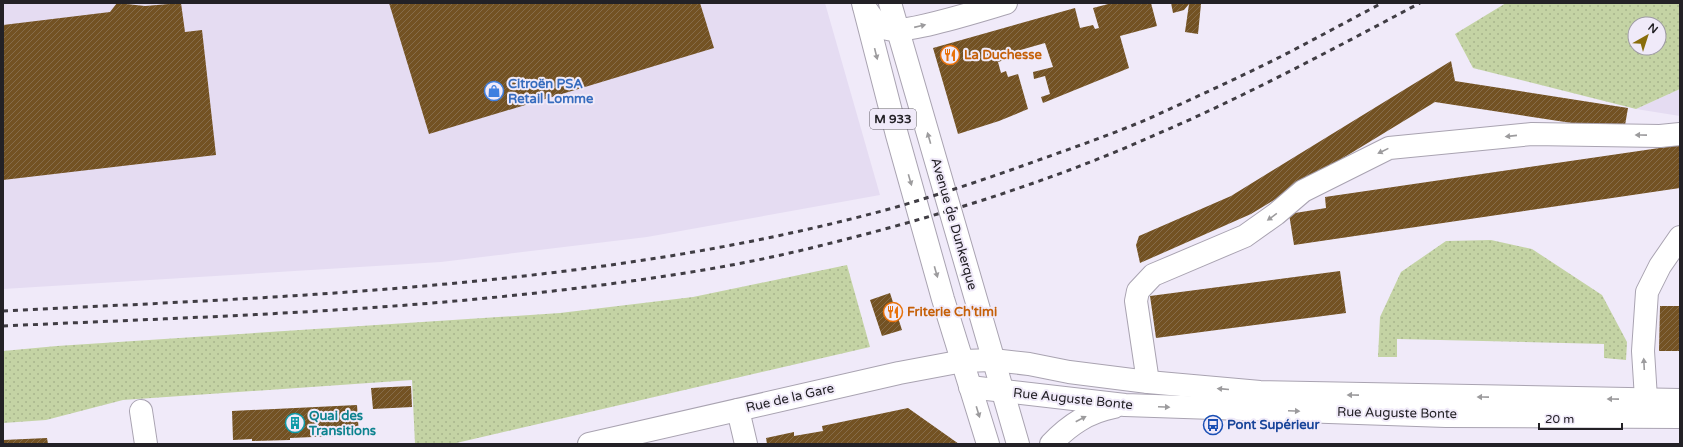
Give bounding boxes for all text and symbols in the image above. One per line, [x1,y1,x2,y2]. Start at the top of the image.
north arrow [1627,16,1667,56]
text: N [1645,21,1661,36]
one-way arrow [914,23,926,29]
restaurant icon: La Duchesse [939,44,961,66]
place label: La Duchesse [964,47,1042,63]
one-way arrow [874,48,880,60]
place label: Citroën PSA Retail Lomme [508,76,594,107]
shop icon: Citroën PSA Retail Lomme [483,80,505,102]
road number: M 933 [870,109,916,129]
one-way arrow [926,132,932,144]
one-way arrow [1634,132,1647,138]
one-way arrow [1505,133,1517,139]
one-way arrow [1377,148,1388,154]
street label: Avenue de Dunkerque [927,156,981,292]
one-way arrow [907,174,913,186]
one-way arrow [1266,213,1277,222]
one-way arrow [933,266,939,278]
restaurant icon: Friterie Ch'timi [882,301,904,323]
place label: Friterie Ch'timi [907,304,997,320]
one-way arrow [1641,357,1647,370]
street label: Rue de la Gare [744,380,836,416]
street label: Rue Auguste Bonte [1012,385,1134,413]
one-way arrow [1217,385,1229,392]
one-way arrow [1347,391,1359,398]
one-way arrow [1476,394,1489,400]
one-way arrow [1606,396,1619,402]
one-way arrow [1158,403,1170,410]
street label: Rue Auguste Bonte [1337,404,1457,422]
scale bar [1539,405,1622,431]
one-way arrow [975,406,981,418]
place label: Quai des Transitions [308,408,376,439]
one-way arrow [1288,408,1301,414]
building icon: Quai des Transitions [284,412,306,434]
text: 20 m [1545,412,1574,426]
bus stop icon: Pont Supérieur [1202,414,1224,436]
one-way arrow [1075,416,1086,422]
place label: Pont Supérieur [1227,417,1320,433]

